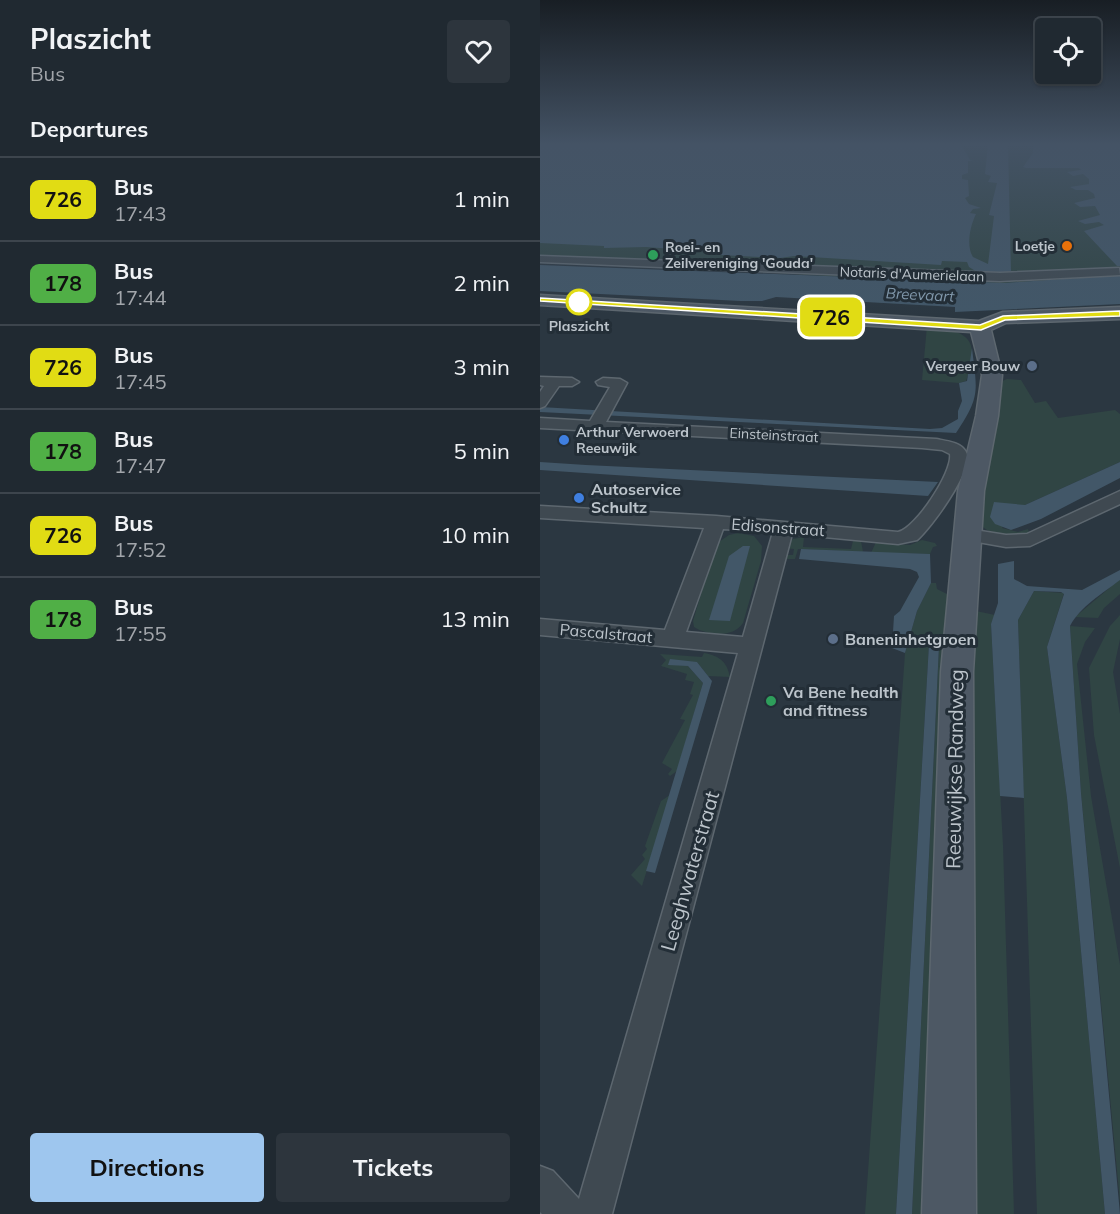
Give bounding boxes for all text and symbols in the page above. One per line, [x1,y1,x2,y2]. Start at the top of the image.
map controls [1035,18,1101,84]
button: locate [1035,18,1101,84]
button: heart [447,20,510,83]
text: Plaszicht [30,21,151,56]
text: Bus [30,61,65,86]
text: Departures [30,115,148,143]
text: Bus [114,173,153,201]
text: 1 min [454,185,510,213]
text: 726 [44,186,82,212]
text: 17:43 [114,201,167,226]
place label: Loetje [1015,237,1055,255]
place label: Roei- en Zeilvereniging 'Gouda' [665,238,813,272]
marker: Loetje [1060,239,1074,253]
marker: Roei- en Zeilvereniging 'Gouda' [646,248,660,262]
text: Bus [114,257,153,285]
street label: Notaris d'Aumerielaan [839,262,985,286]
text: 2 min [454,269,510,297]
text: 178 [44,270,82,296]
water label: Breevaart [885,283,956,306]
text: 17:44 [114,285,167,310]
marker: Plaszicht [566,289,592,315]
line badge: 726 [796,298,866,336]
text: 726 [812,304,850,330]
place label: Plaszicht [549,317,610,335]
text: Bus [114,341,153,369]
text: 3 min [454,353,510,381]
text: 726 [44,354,82,380]
place label: Vergeer Bouw [925,357,1021,375]
marker: Vergeer Bouw [1025,359,1039,373]
text: 17:45 [114,369,167,394]
place label: Arthur Verwoerd Reeuwijk [576,423,689,457]
street label: Einsteinstraat [729,424,819,446]
text: Bus [114,425,153,453]
marker: Arthur Verwoerd Reeuwijk [557,433,571,447]
text: 5 min [454,437,510,465]
text: 178 [44,438,82,464]
text: 17:47 [114,453,167,478]
place label: Autoservice Schultz [591,479,681,517]
marker: Autoservice Schultz [572,491,586,505]
text: Bus [114,509,153,537]
street label: Edisonstraat [731,514,826,540]
text: 10 min [440,521,510,549]
text: 726 [44,522,82,548]
text: 17:52 [114,537,167,562]
text: Bus [114,593,153,621]
text: 13 min [440,605,510,633]
text: 178 [44,606,82,632]
street label: Pascalstraat [559,619,653,647]
text: 17:55 [114,621,167,646]
place label: Baneninhetgroen [845,629,976,649]
marker: Baneninhetgroen [826,632,840,646]
street label: Reeuwijkse Randweg [940,669,969,869]
place label: Va Bene health and fitness [782,682,899,720]
marker: Va Bene health and fitness [764,694,778,708]
street label: Leeghwaterstraat [655,788,724,954]
button: Directions [30,1133,264,1202]
button: Tickets [276,1133,510,1202]

